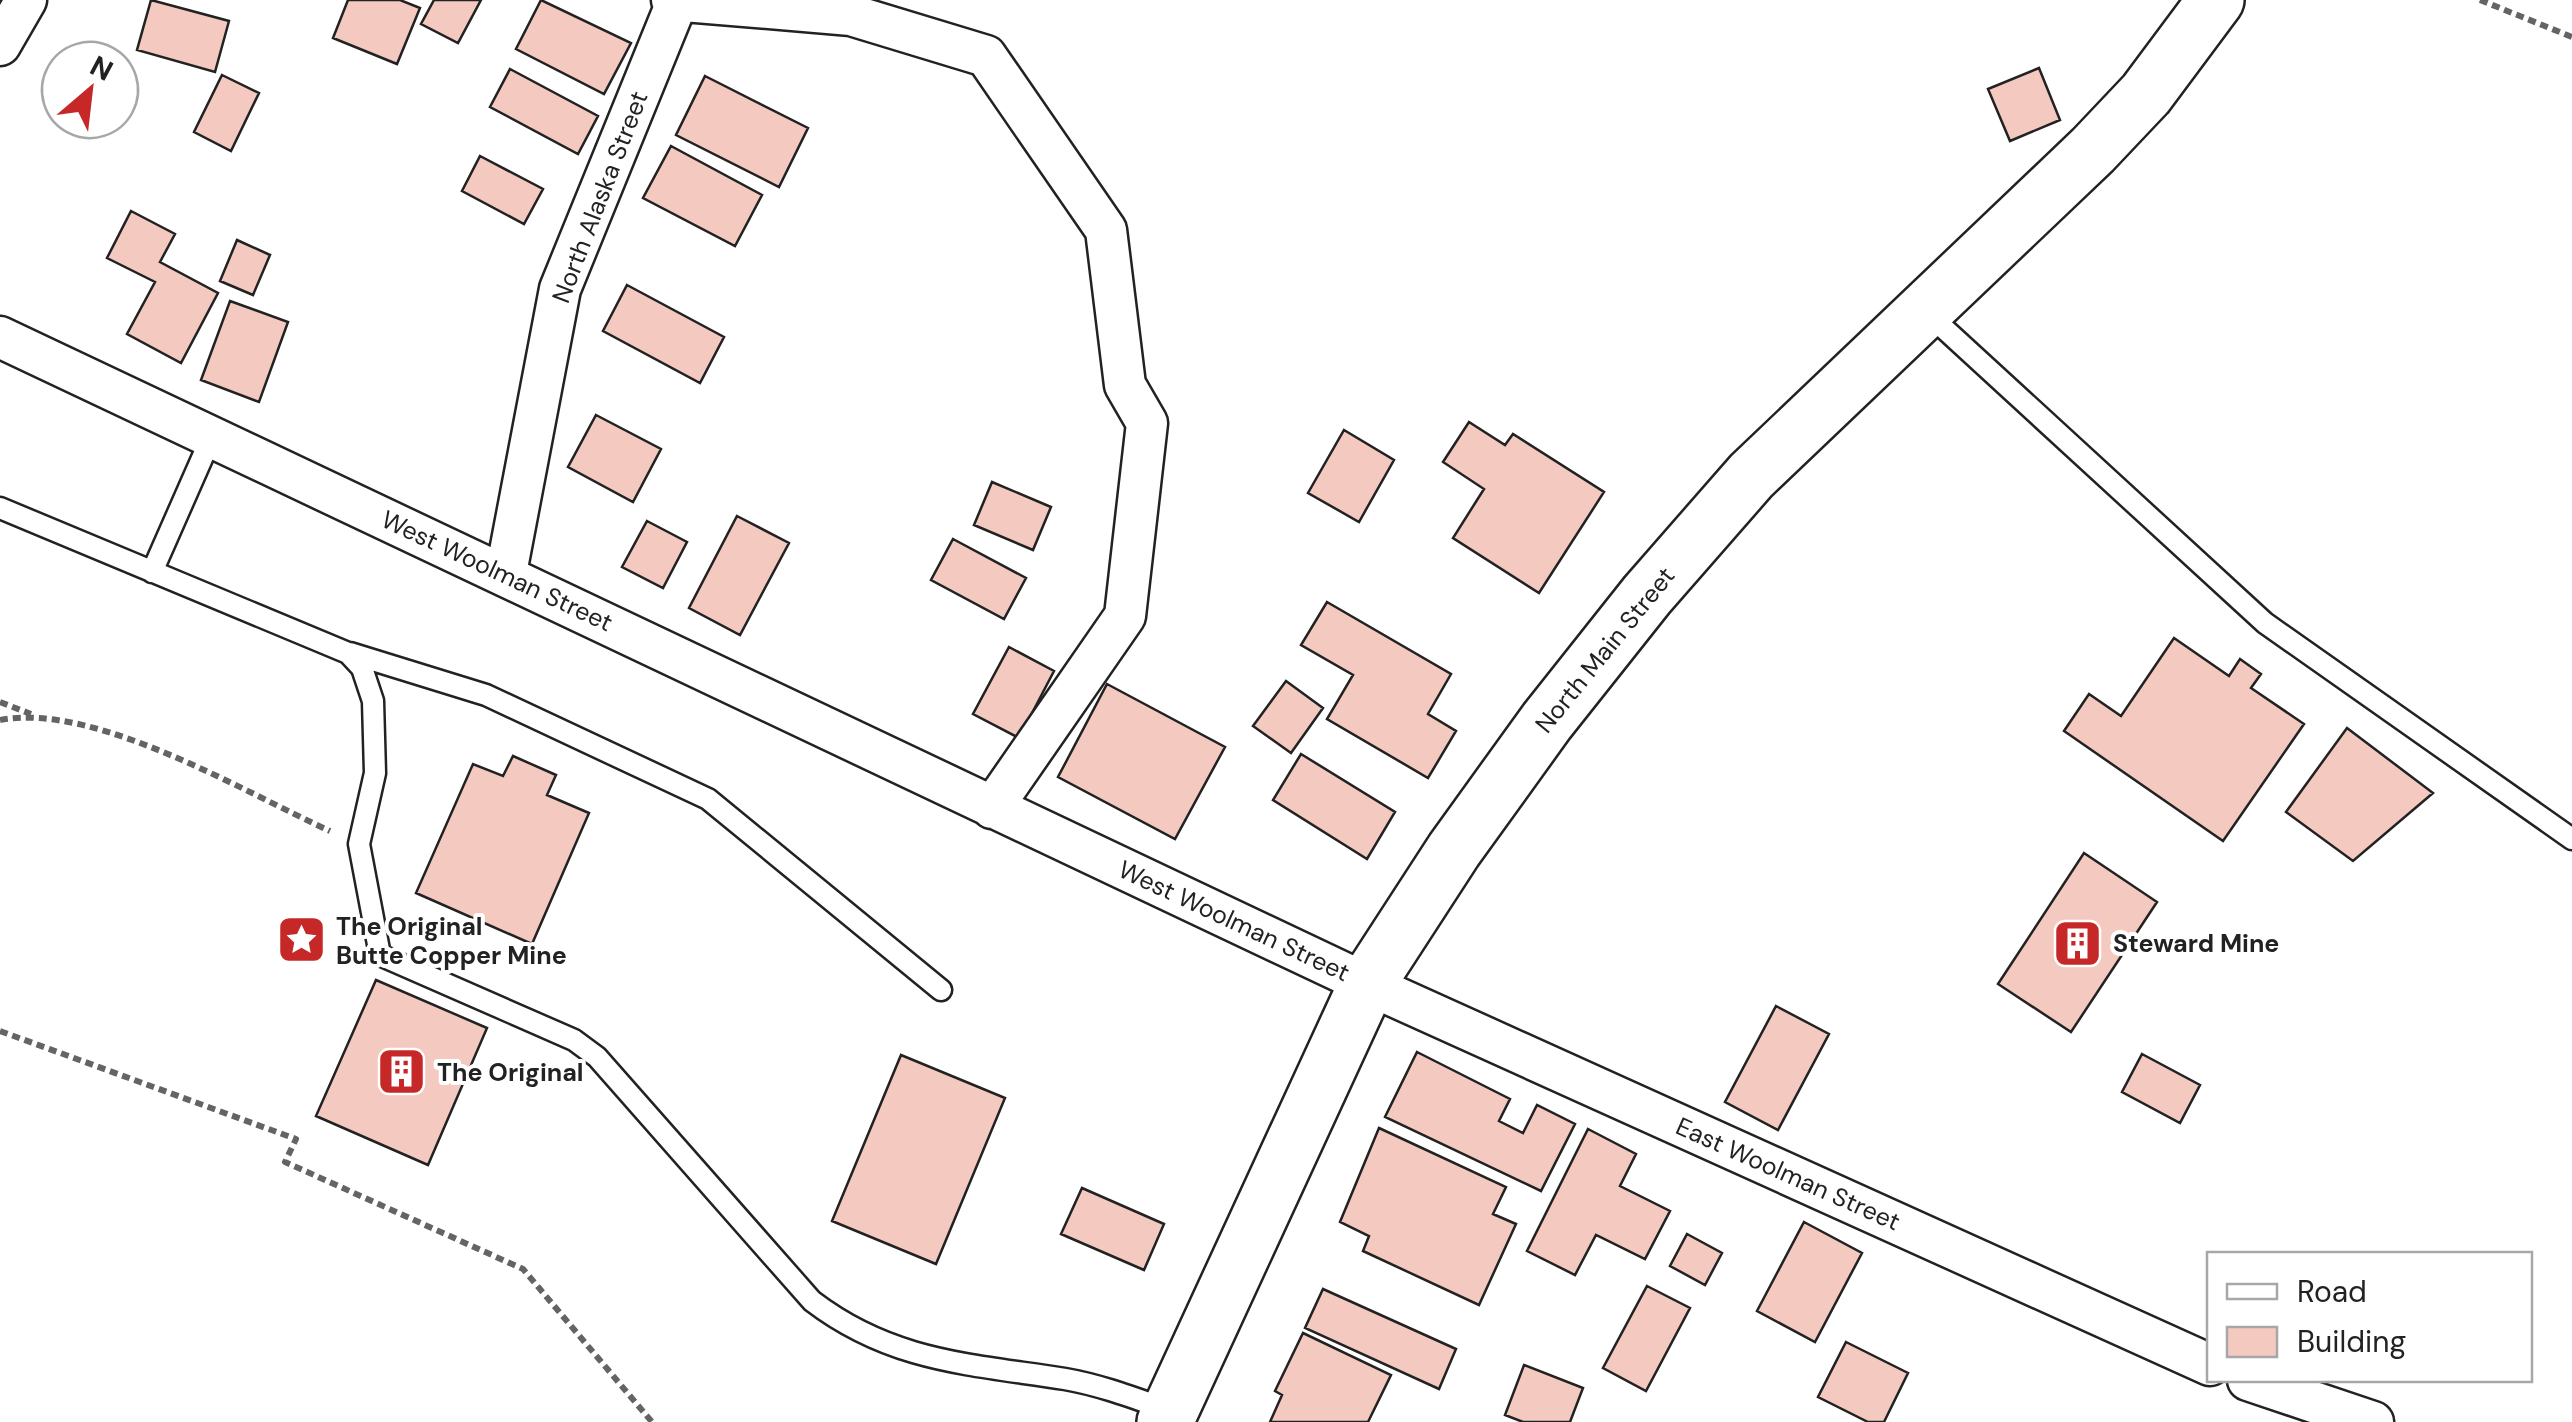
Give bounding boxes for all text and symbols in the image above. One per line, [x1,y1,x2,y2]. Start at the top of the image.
north arrow [40,40,140,140]
text: N [84,47,119,89]
street label: North Alaska Street [544,86,656,308]
street label: West Woolman Street [376,503,618,639]
street label: North Main Street [1528,560,1682,740]
street label: West Woolman Street [1113,853,1355,989]
place label: The Original Butte Copper Mine [336,910,567,972]
place icon: The Original Butte Copper Mine [275,914,327,966]
building icon: Steward Mine [2052,917,2104,969]
place label: Steward Mine [2113,927,2279,960]
building icon: The Original [376,1046,428,1098]
place label: The Original [437,1056,583,1089]
street label: East Woolman Street [1671,1110,1905,1238]
legend [2207,1252,2532,1382]
text: Road [2297,1272,2367,1311]
text: Building [2297,1322,2406,1361]

